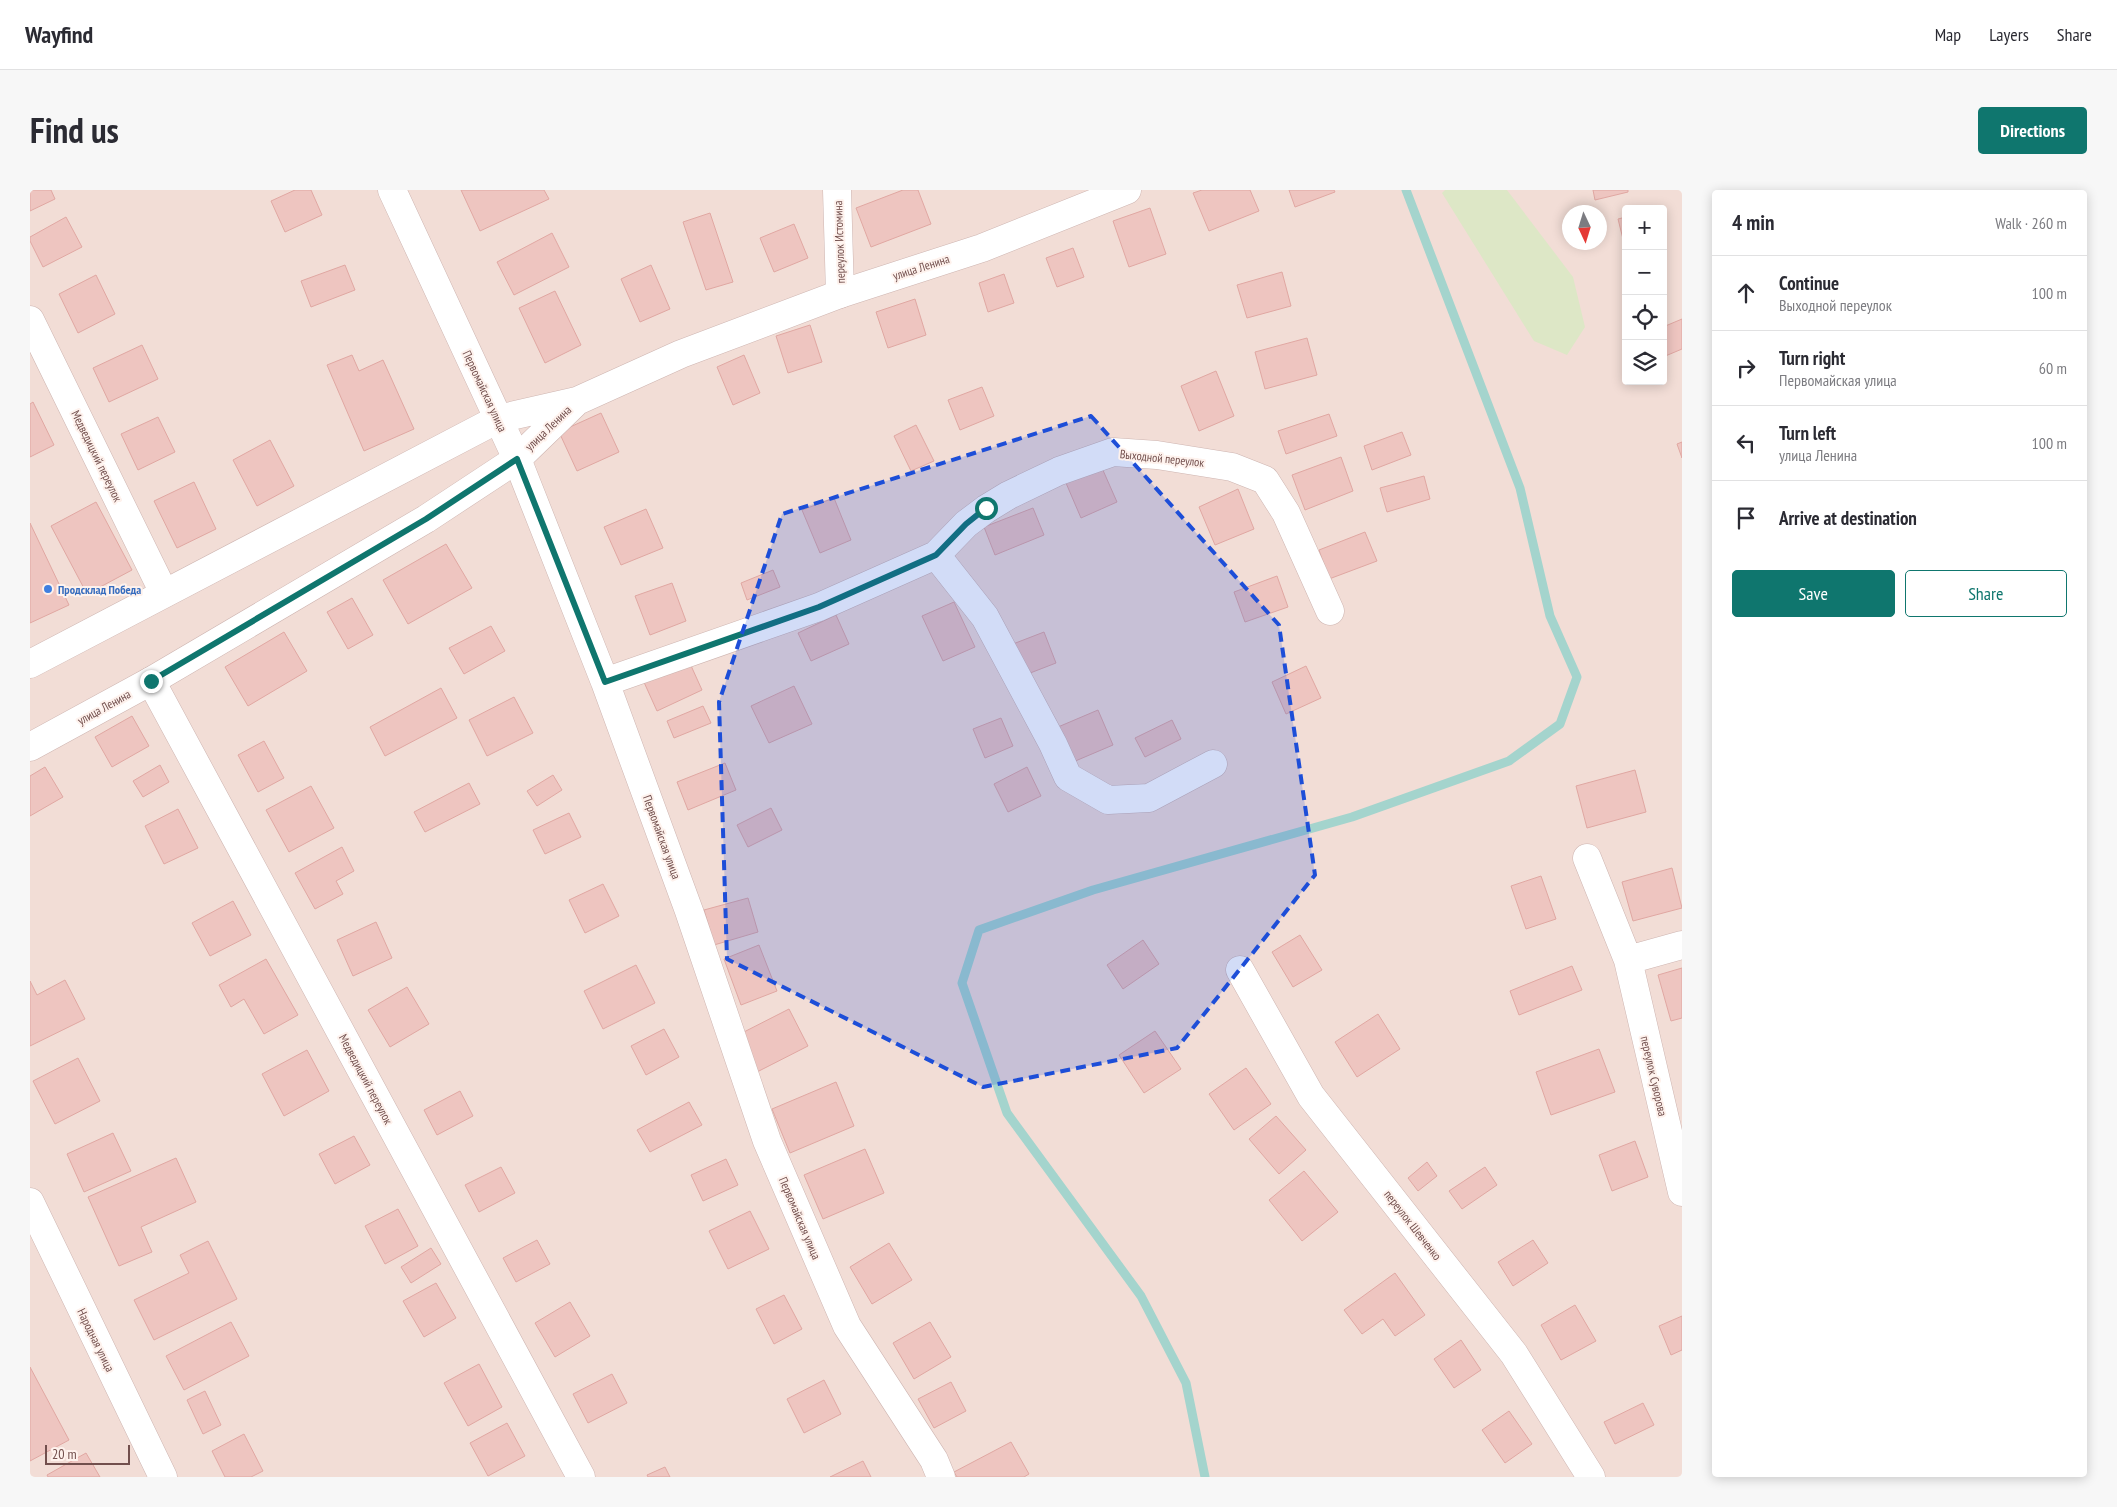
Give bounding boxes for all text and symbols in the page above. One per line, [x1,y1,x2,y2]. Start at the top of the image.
text: Wayfind [25,19,93,50]
text: Map [1935,23,1961,46]
text: Layers [1989,23,2029,46]
text: Share [2057,23,2092,46]
text: Find us [30,107,119,153]
button: Directions [1978,107,2087,154]
street label: переулок Истомина [830,200,848,284]
north arrow [1562,205,1607,250]
map controls [1622,205,1667,385]
button: + [1622,205,1667,250]
text: 4 min [1732,209,1774,236]
text: Walk · 260 m [1995,213,2067,233]
button: − [1622,250,1667,295]
street label: улица Ленина [891,251,951,283]
text: Continue [1779,271,1839,295]
icon: ahead [1732,279,1760,307]
text: 100 m [2032,283,2067,303]
button: locate [1622,295,1667,340]
text: Выходной переулок [1779,295,1892,315]
button: layers [1622,340,1667,385]
text: Turn right [1779,346,1845,370]
street label: Первомайская улица [460,348,511,434]
icon: right [1732,354,1760,382]
text: 60 m [2039,358,2067,378]
text: Первомайская улица [1779,370,1897,390]
street label: улица Ленина [522,402,574,454]
street label: Медведицкий переулок [68,408,126,505]
text: Turn left [1779,421,1836,445]
icon: left [1732,429,1760,457]
text: 100 m [2032,433,2067,453]
text: улица Ленина [1779,445,1857,465]
street label: Выходной переулок [1119,446,1205,470]
route start [975,497,998,520]
icon: arrive [1732,504,1760,532]
text: Arrive at destination [1779,506,1917,530]
button: Save [1732,570,1895,617]
button: Share [1905,570,2067,617]
place label: Продсклад Победа [58,582,141,597]
marker: Продсклад Победа [42,583,54,595]
route end [140,670,163,693]
street label: улица Ленина [75,686,133,728]
street label: Первомайская улица [640,793,684,881]
street label: Медведицкий переулок [336,1031,396,1127]
street label: переулок Суворова [1638,1035,1671,1118]
street label: Первомайская улица [776,1174,824,1262]
street label: переулок Шевченко [1381,1187,1445,1263]
street label: Народная улица [74,1306,118,1374]
scale bar [45,1442,130,1465]
text: 20 m [52,1445,77,1463]

